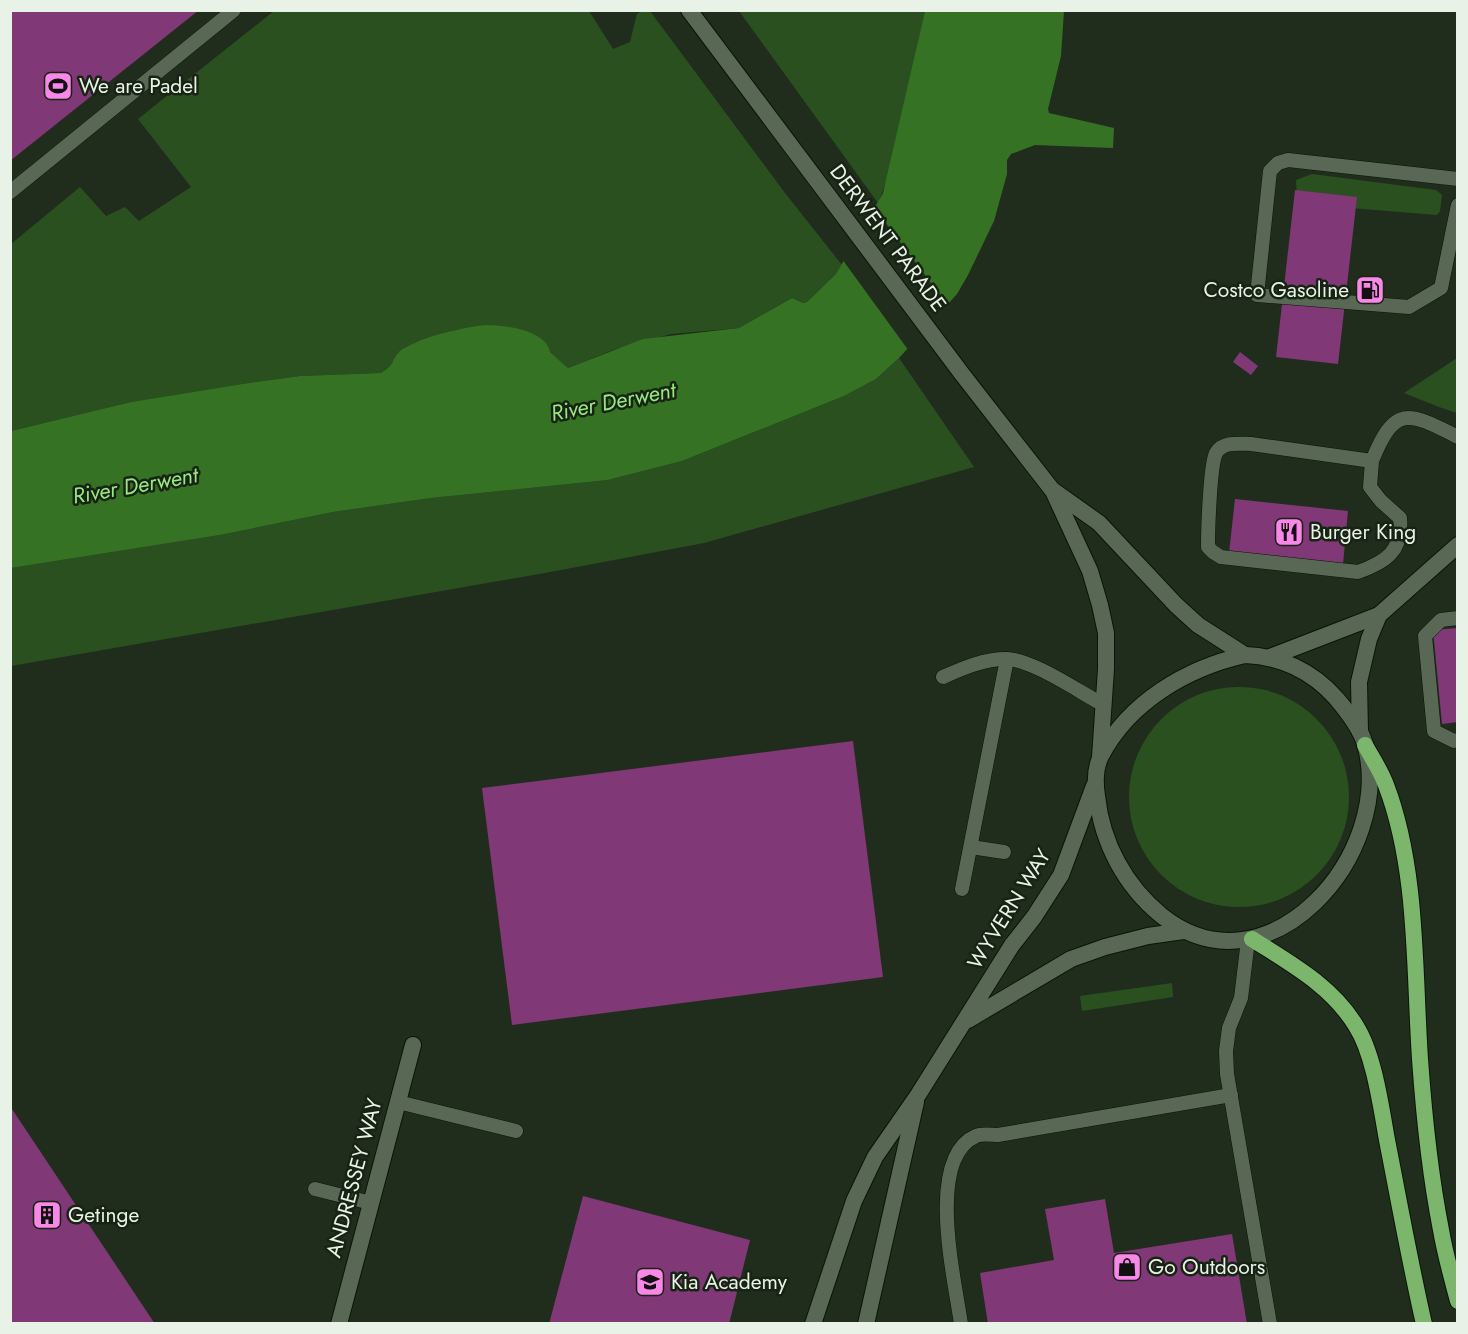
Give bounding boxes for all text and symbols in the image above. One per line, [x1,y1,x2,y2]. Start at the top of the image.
sports icon: We are Padel [42,70,74,102]
place label: We are Padel [79,71,198,101]
street label: DERWENT PARADE [823,158,953,318]
fuel station icon: Costco Gasoline [1354,274,1386,306]
place label: Costco Gasoline [1203,275,1349,305]
water label: River Derwent [548,373,680,429]
water label: River Derwent [70,458,202,512]
restaurant icon: Burger King [1273,516,1305,548]
place label: Burger King [1310,517,1416,547]
street label: WYVERN WAY [960,843,1058,975]
street label: ANDRESSEY WAY [318,1095,390,1261]
building icon: Getinge [31,1199,63,1231]
place label: Getinge [68,1200,140,1230]
shop icon: Go Outdoors [1111,1251,1143,1283]
place label: Go Outdoors [1148,1252,1265,1282]
school or university icon: Kia Academy [634,1266,666,1298]
place label: Kia Academy [671,1267,788,1297]

